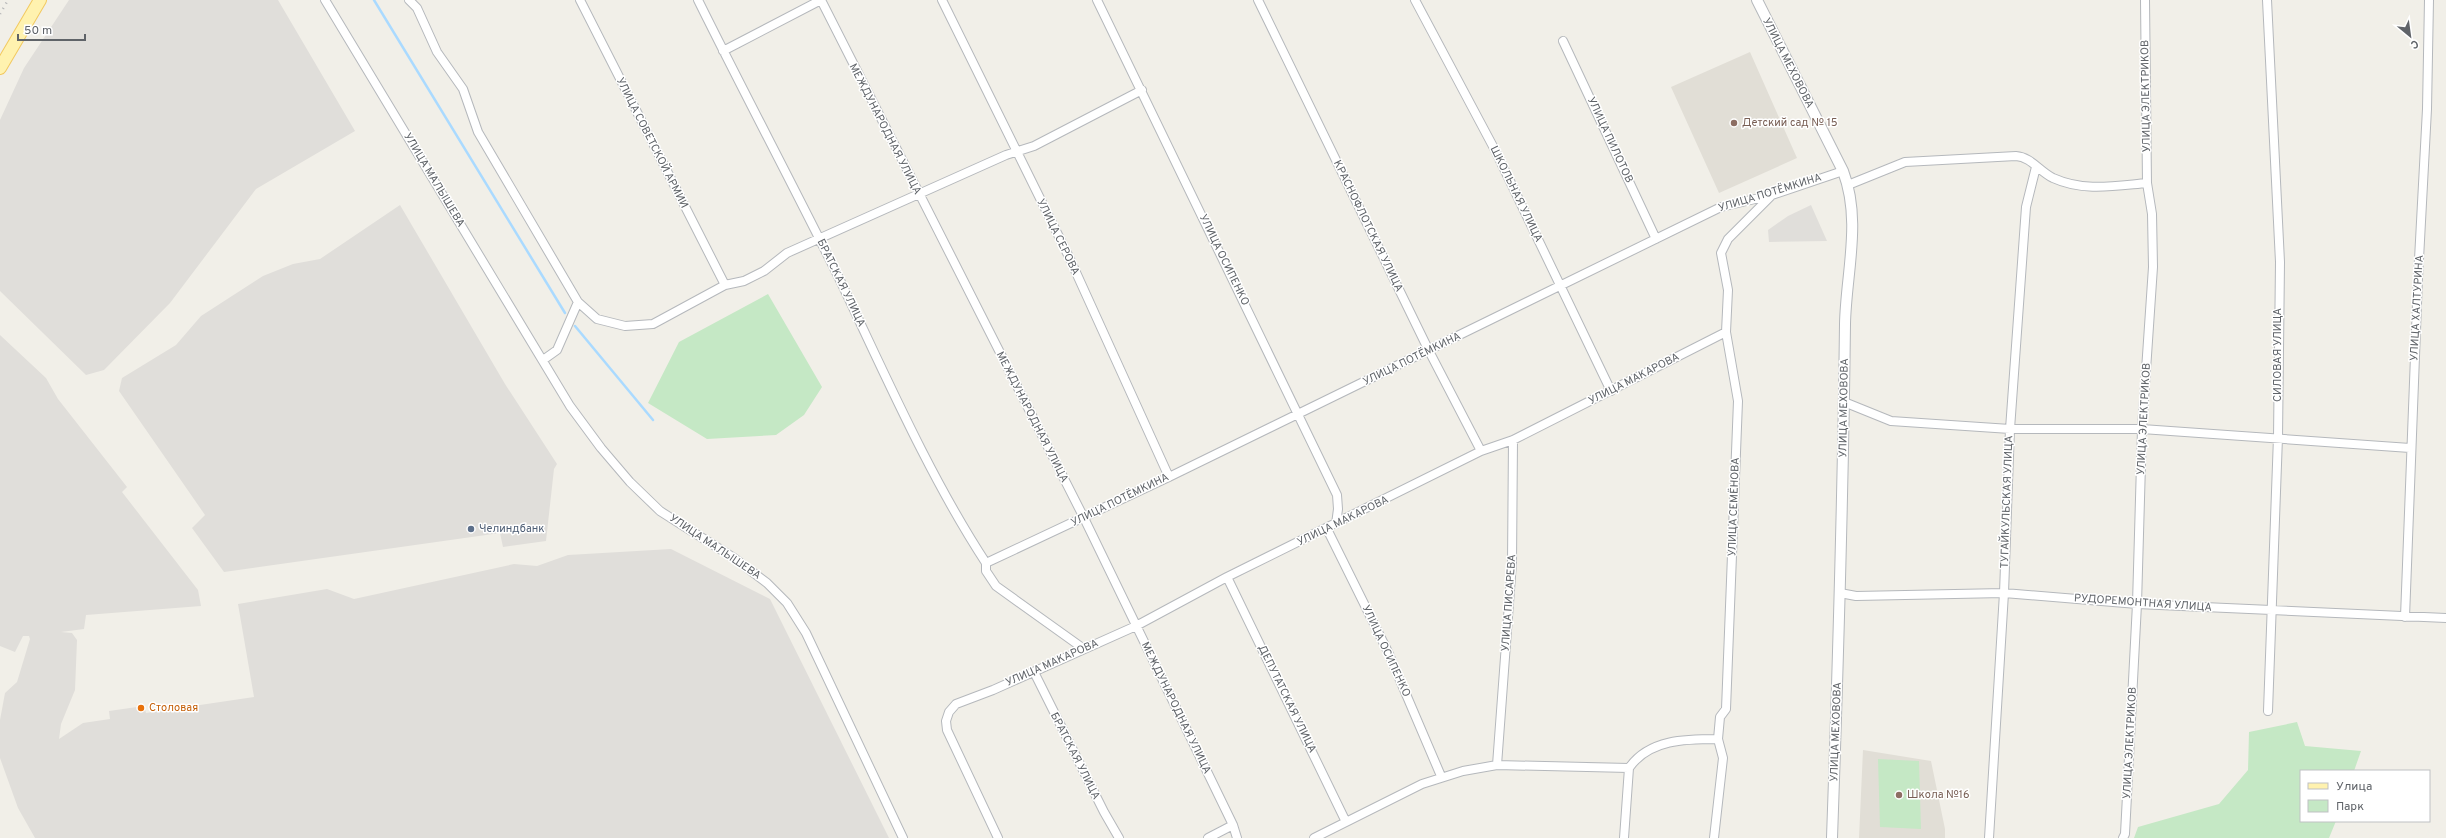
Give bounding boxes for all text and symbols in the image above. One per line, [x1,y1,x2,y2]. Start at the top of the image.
street label: УЛИЦА МЕХОВОВА [1759,15,1817,111]
scale bar [18,16,85,42]
north arrow [2390,16,2430,56]
text: 50 m [24,23,52,39]
text: С [2408,36,2421,52]
street label: УЛИЦА ЭЛЕКТРИКОВ [2138,40,2154,152]
street label: МЕЖДУНАРОДНАЯ УЛИЦА [846,61,924,197]
street label: УЛИЦА СОВЕТСКОЙ АРМИИ [613,75,692,211]
street label: УЛИЦА ПИЛОТОВ [1584,95,1636,185]
place label: Детский сад № 15 [1742,116,1838,130]
marker: Детский сад № 15 [1729,118,1739,128]
street label: УЛИЦА МАЛЫШЕВА [400,130,468,230]
street label: ШКОЛЬНАЯ УЛИЦА [1487,144,1545,244]
street label: КРАСНОФЛОТСКАЯ УЛИЦА [1330,158,1406,294]
street label: УЛИЦА ПОТЁМКИНА [1716,170,1823,215]
street label: УЛИЦА СЕРОВА [1034,197,1082,277]
street label: УЛИЦА ОСИПЕНКО [1196,212,1252,308]
street label: БРАТСКАЯ УЛИЦА [814,237,868,329]
street label: УЛИЦА ХАЛТУРИНА [2407,255,2427,361]
street label: СИЛОВАЯ УЛИЦА [2271,308,2285,402]
street label: УЛИЦА ПОТЁМКИНА [1360,328,1463,389]
street label: МЕЖДУНАРОДНАЯ УЛИЦА [993,349,1071,485]
street label: УЛИЦА МАКАРОВА [1586,350,1682,408]
street label: УЛИЦА МЕХОВОВА [1836,358,1852,458]
street label: УЛИЦА ЭЛЕКТРИКОВ [2134,362,2154,476]
street label: ТУГАЙКУЛЬСКАЯ УЛИЦА [1997,435,2016,569]
street label: УЛИЦА СЕМЁНОВА [1724,457,1743,557]
street label: УЛИЦА ПОТЁМКИНА [1068,469,1171,530]
street label: УЛИЦА МАКАРОВА [1295,493,1391,549]
street label: УЛИЦА МАЛЫШЕВА [667,511,763,583]
place label: Челиндбанк [479,522,545,536]
marker: Челиндбанк [466,524,476,534]
street label: УЛИЦА ПИСАРЕВА [1499,554,1519,652]
street label: РУДОРЕМОНТНАЯ УЛИЦА [2074,591,2212,615]
street label: УЛИЦА ОСИПЕНКО [1359,603,1413,699]
street label: УЛИЦА МАКАРОВА [1003,636,1101,690]
street label: МЕЖДУНАРОДНАЯ УЛИЦА [1138,640,1214,776]
street label: ДЕПУТАТСКАЯ УЛИЦА [1255,643,1319,755]
street label: УЛИЦА МЕХОВОВА [1827,682,1845,782]
street label: УЛИЦА ЭЛЕКТРИКОВ [2120,686,2140,800]
place label: Столовая [149,701,198,715]
marker: Столовая [136,703,146,713]
street label: БРАТСКАЯ УЛИЦА [1047,710,1103,802]
legend [2300,770,2430,822]
text: Улица [2336,779,2372,795]
place label: Школа №16 [1907,788,1970,802]
marker: Школа №16 [1894,790,1904,800]
text: Парк [2336,799,2364,815]

